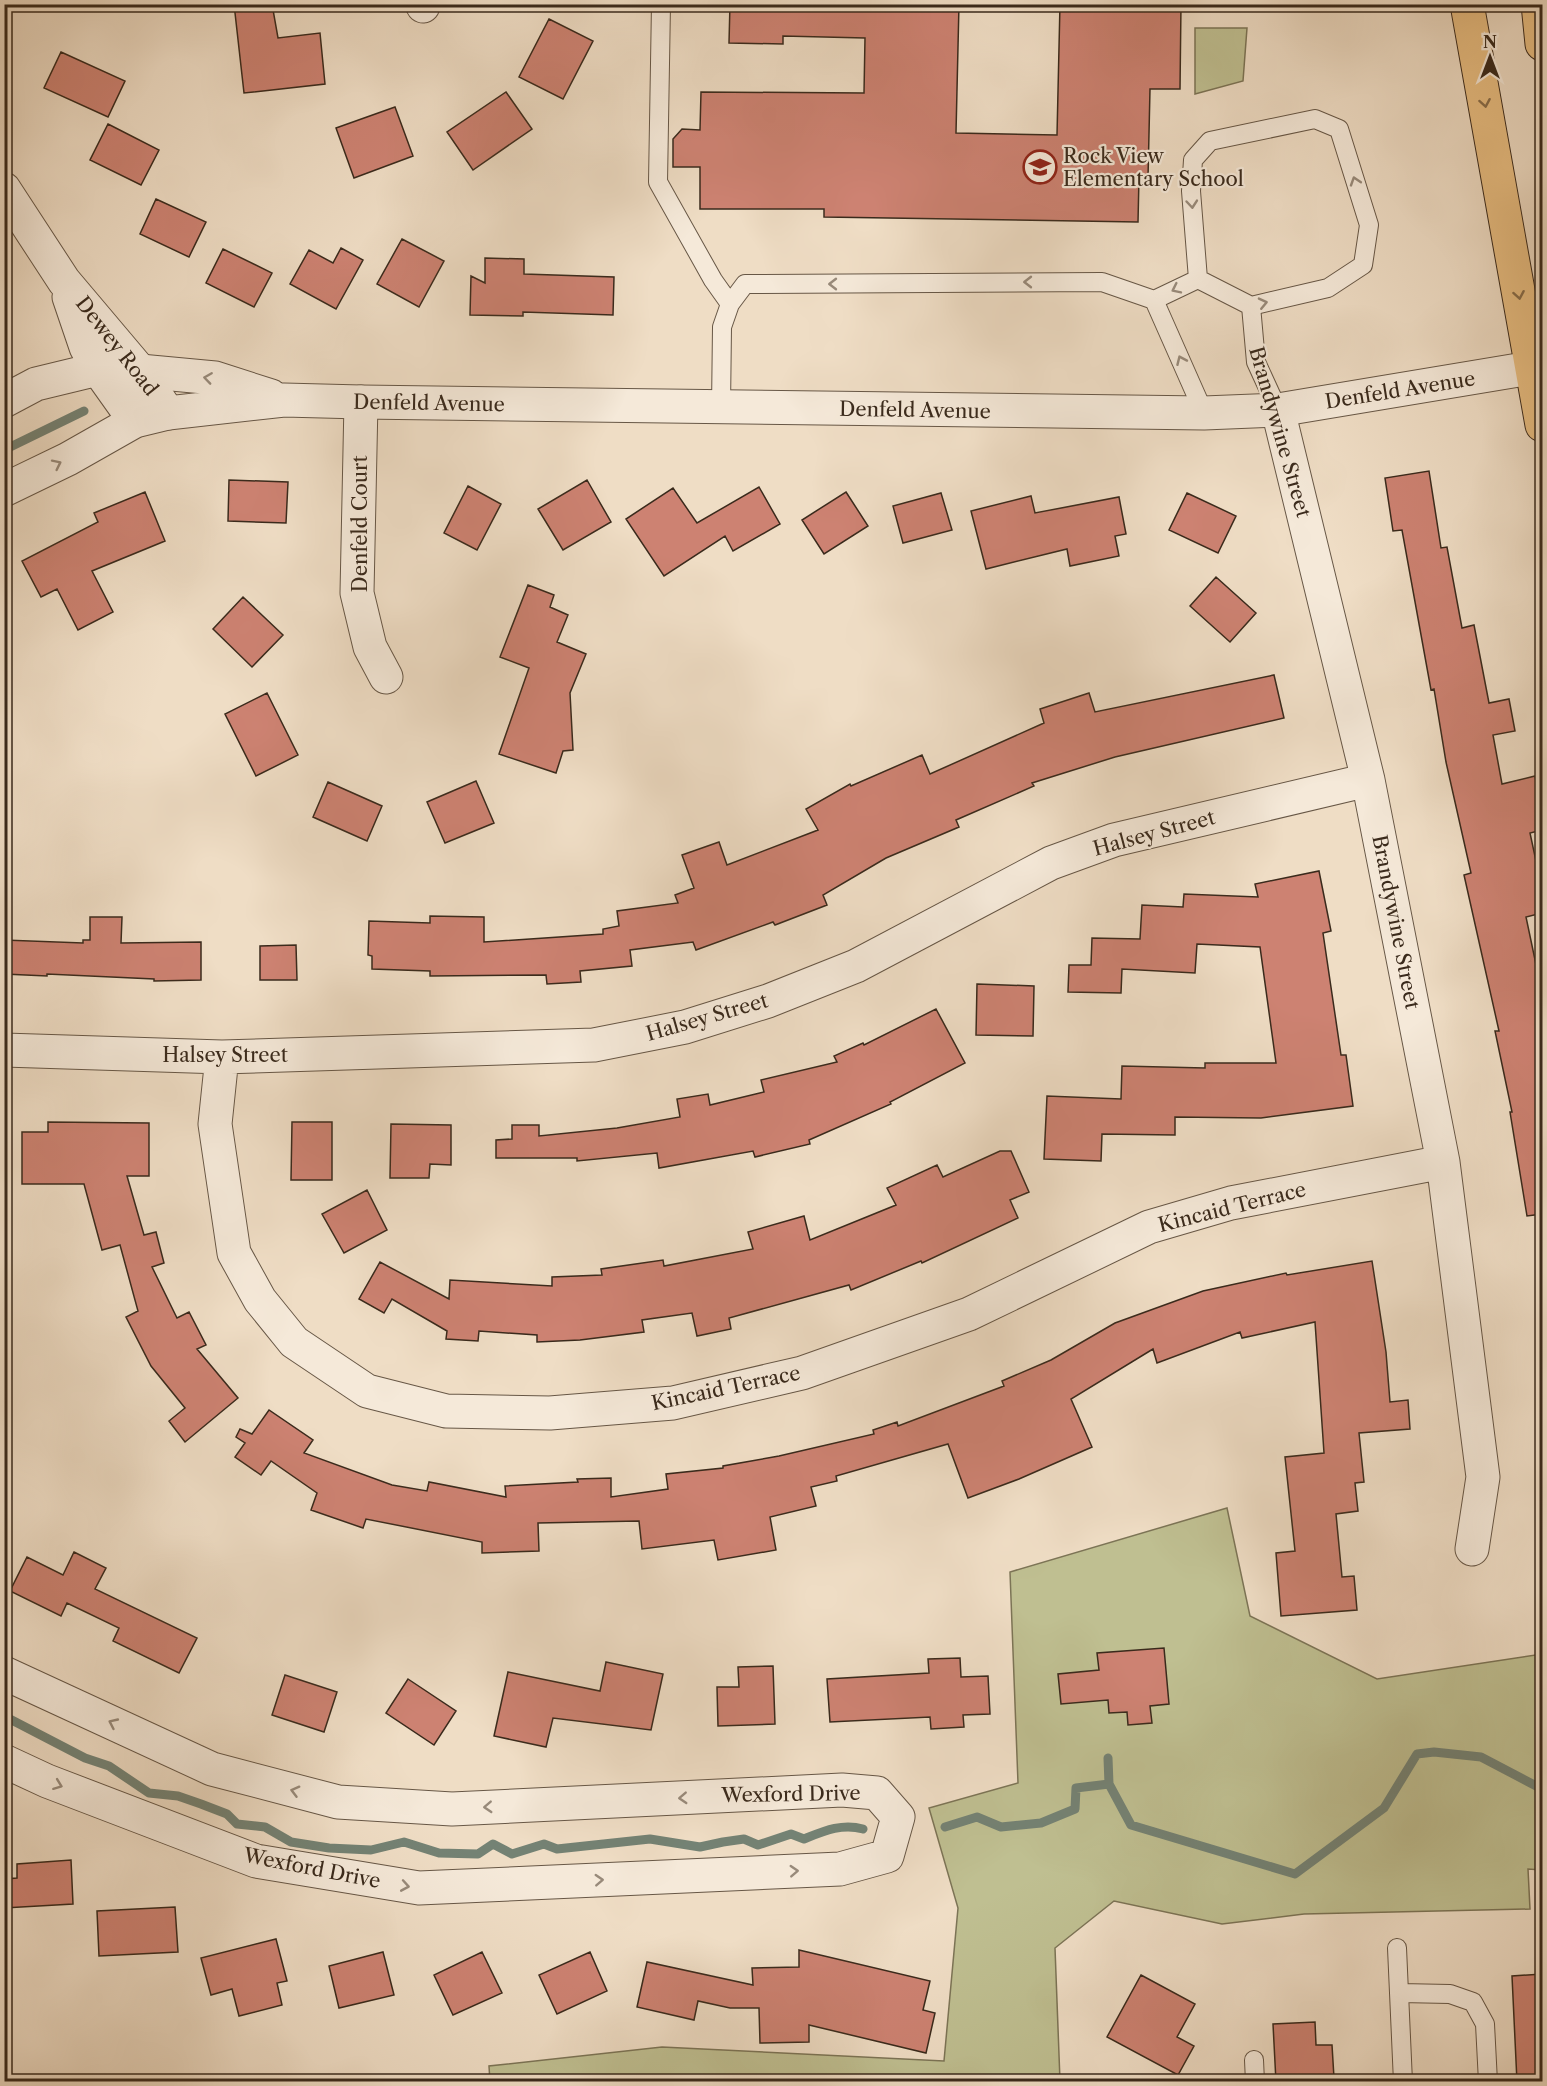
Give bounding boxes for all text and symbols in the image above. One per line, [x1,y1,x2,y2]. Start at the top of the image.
north arrow [1460,27,1520,87]
text: N [1483,32,1497,52]
one-way arrow [1478,98,1491,108]
place label: Rock View Elementary School [1063,144,1244,191]
school or university icon: Rock View Elementary School [1022,149,1058,185]
one-way arrow [1350,176,1363,187]
one-way arrow [1185,200,1198,209]
one-way arrow [1023,276,1032,289]
one-way arrow [828,278,837,290]
one-way arrow [1171,281,1182,293]
one-way arrow [1512,290,1525,300]
street label: Dewey Road [71,292,163,400]
one-way arrow [1257,298,1267,311]
street label: Brandywine Street [1244,344,1316,520]
one-way arrow [1177,355,1189,366]
street label: Denfeld Avenue [1323,366,1477,414]
one-way arrow [203,373,213,385]
street label: Denfeld Avenue [353,390,505,416]
street label: Denfeld Avenue [839,397,991,423]
street label: Denfeld Court [348,456,372,592]
one-way arrow [51,460,62,472]
street label: Halsey Street [1090,805,1218,861]
street label: Brandywine Street [1367,833,1425,1011]
street label: Halsey Street [643,988,771,1046]
street label: Halsey Street [162,1043,288,1067]
street label: Kincaid Terrace [1156,1177,1308,1237]
street label: Kincaid Terrace [649,1361,803,1415]
one-way arrow [108,1718,119,1730]
one-way arrow [52,1778,63,1790]
street label: Wexford Drive [720,1781,861,1807]
one-way arrow [290,1786,300,1798]
one-way arrow [678,1791,687,1804]
one-way arrow [483,1801,492,1814]
street label: Wexford Drive [240,1843,383,1893]
one-way arrow [790,1864,799,1877]
one-way arrow [595,1873,604,1886]
one-way arrow [400,1879,410,1892]

